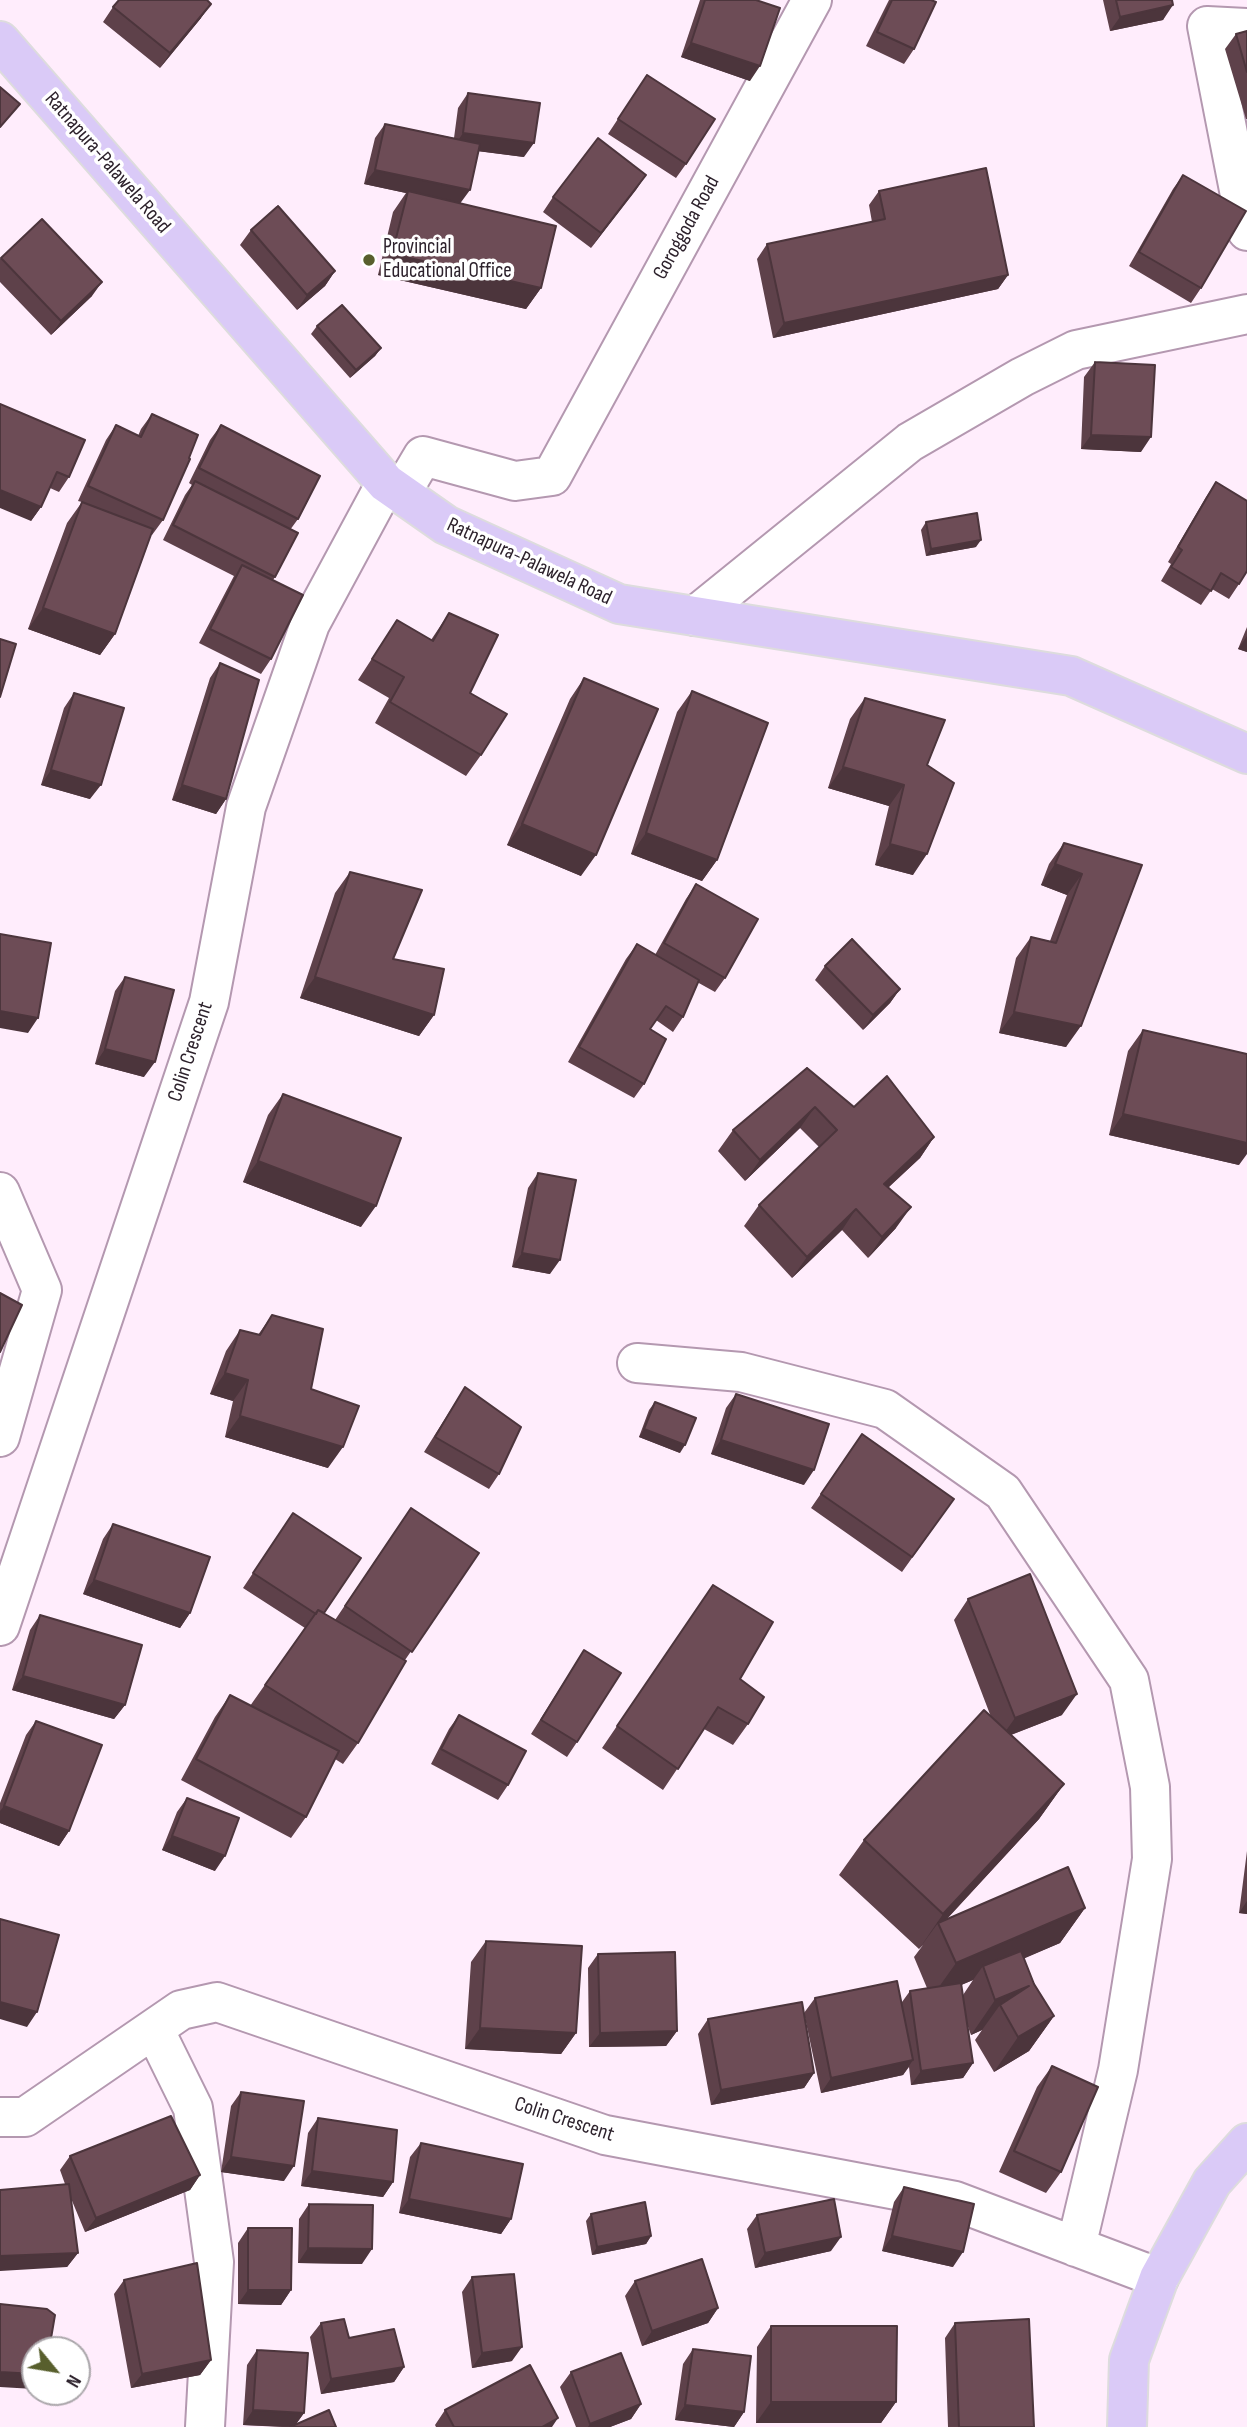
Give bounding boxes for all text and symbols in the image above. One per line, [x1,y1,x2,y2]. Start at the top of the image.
street label: Ratnapura-Palawela Road [39,87,175,239]
street label: Goroggoda Road [648,172,726,284]
place label: Provincial Educational Office [383,235,512,285]
marker: Provincial Educational Office [361,252,377,268]
street label: Ratnapura-Palawela Road [443,513,615,611]
street label: Colin Crescent [163,999,219,1105]
street label: Colin Crescent [511,2092,617,2148]
north arrow [21,2336,91,2406]
text: N [60,2371,85,2391]

